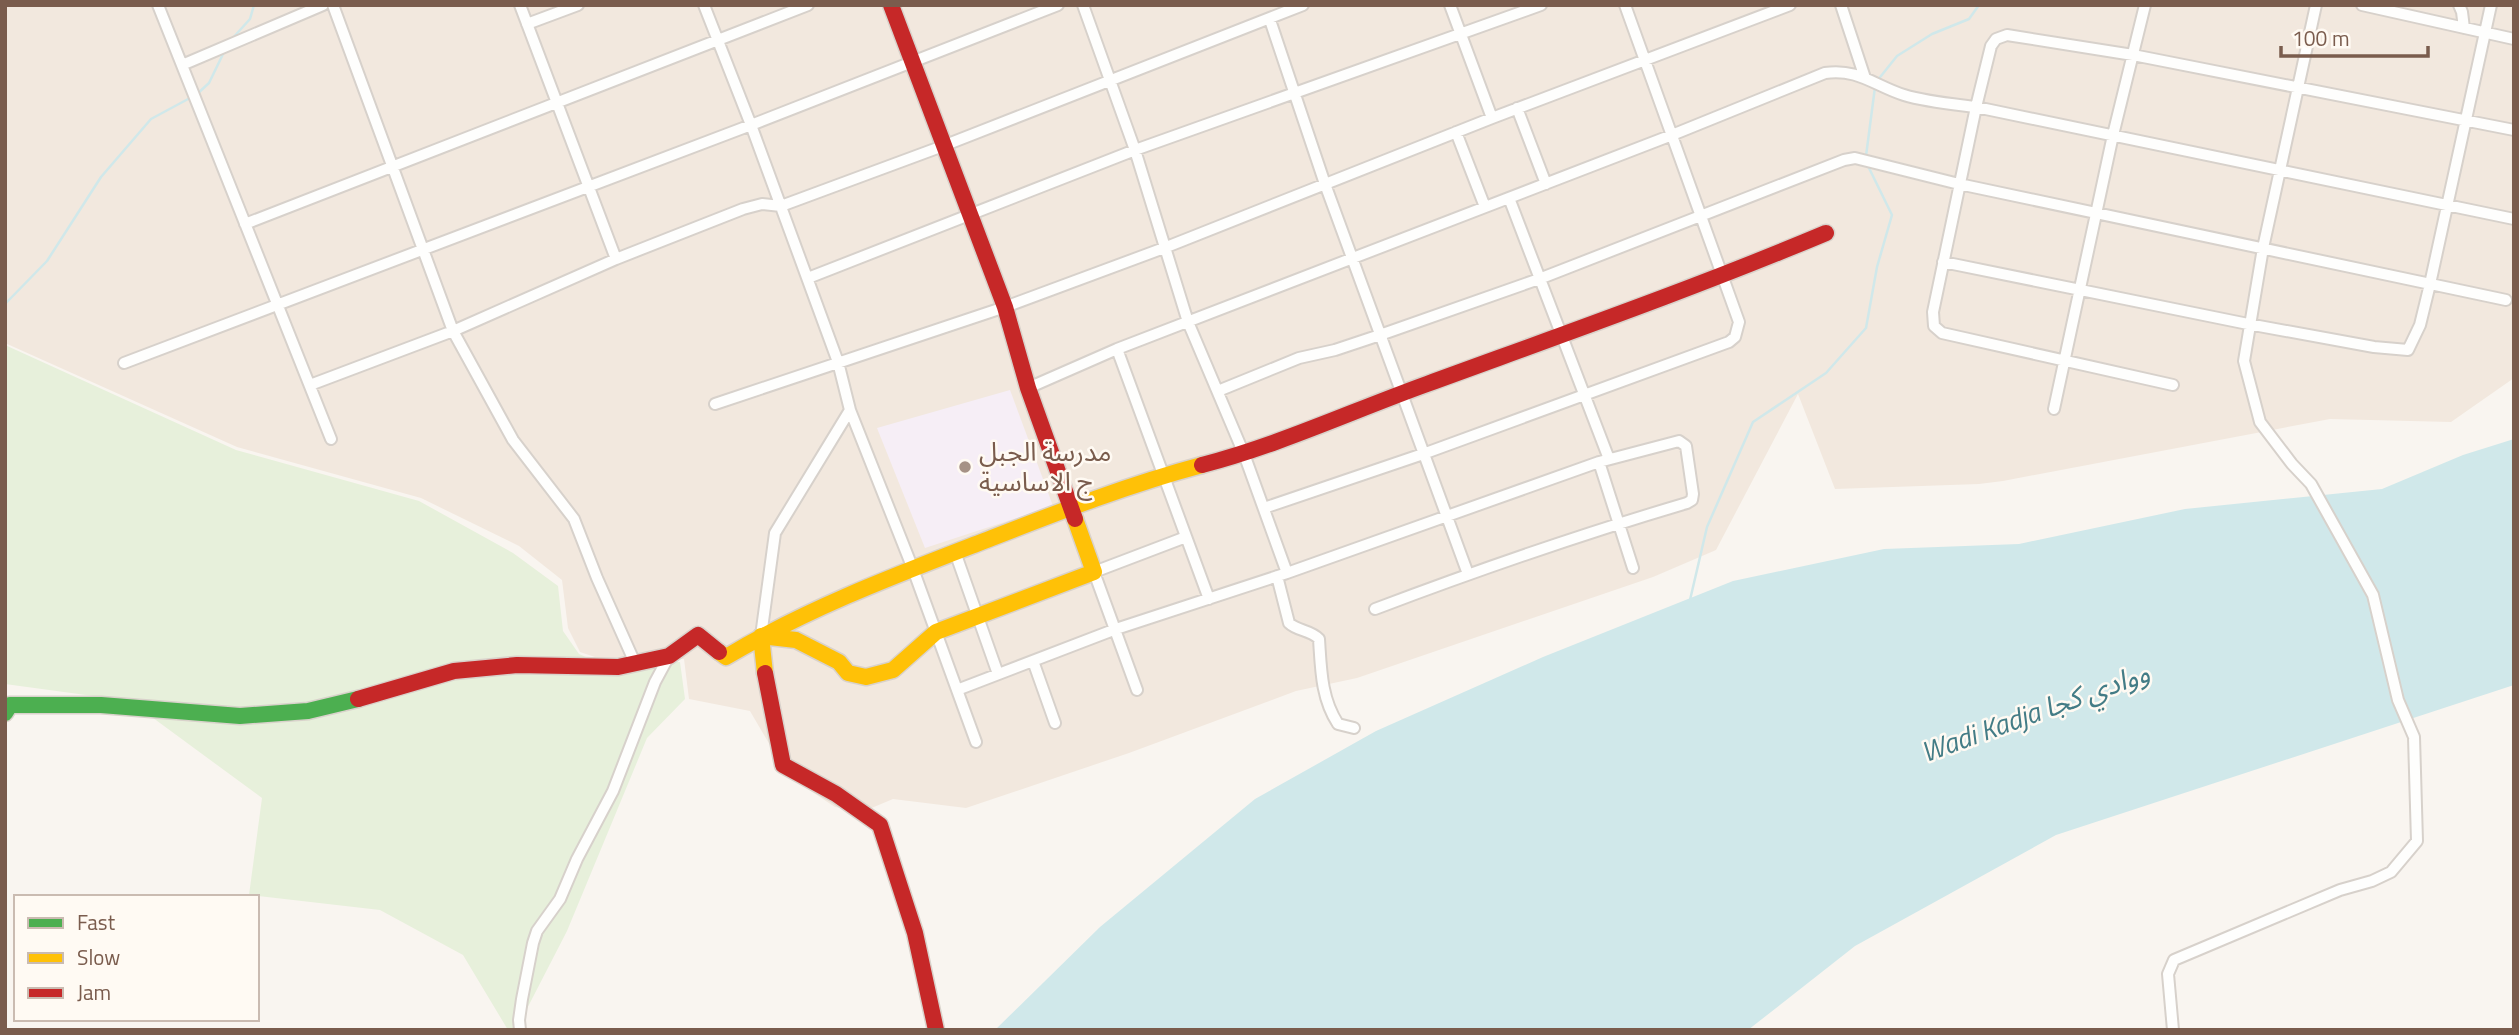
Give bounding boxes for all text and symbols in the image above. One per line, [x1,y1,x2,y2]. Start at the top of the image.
scale bar [2281,14,2428,58]
text: 100 m [2292,22,2349,54]
place label: مدرسة الجبل ج الاساسية [979,432,1111,501]
marker: مدرسة الجبل ج الاساسية [957,459,973,475]
water label: Wadi Kadja ووادي كجا [1914,650,2156,774]
legend [14,895,259,1021]
text: Fast [77,906,116,938]
text: Slow [77,941,120,973]
text: Jam [77,976,111,1008]

